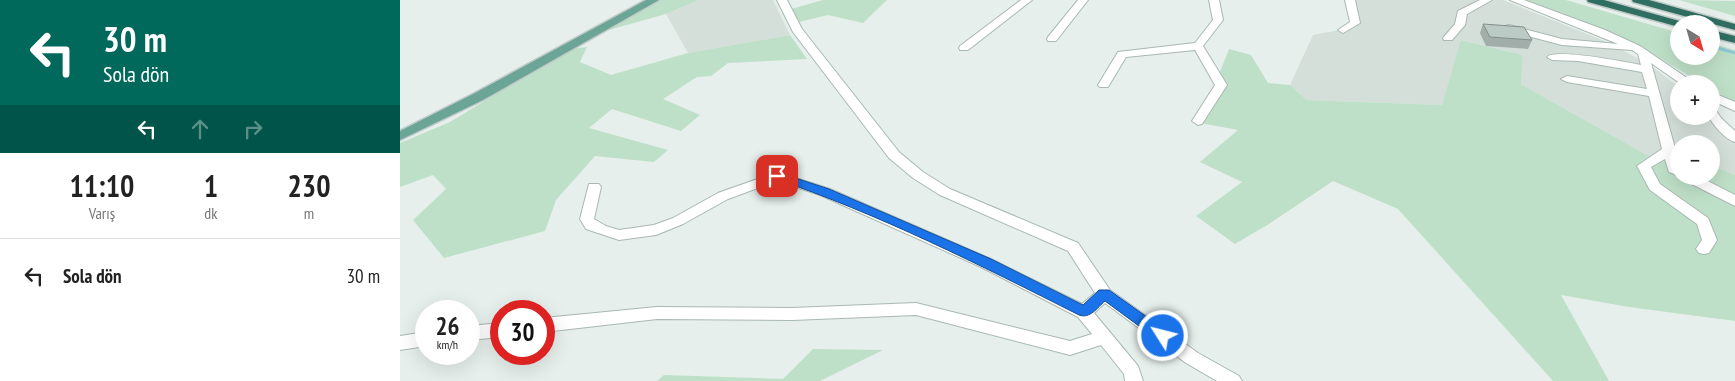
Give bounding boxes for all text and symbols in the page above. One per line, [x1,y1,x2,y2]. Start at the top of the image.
north arrow [1670,15,1720,65]
map controls [1670,15,1720,185]
text: 30 m [103,16,167,62]
icon: left [20,20,85,85]
text: Sola dön [103,60,169,88]
button: + [1670,75,1720,125]
icon: left [133,115,161,143]
icon: ahead [186,115,214,143]
icon: right [239,115,267,143]
button: − [1670,135,1720,185]
pin [756,155,798,197]
icon: arrive [763,162,791,190]
text: 11:10 [69,166,134,205]
text: 1 [204,166,218,205]
text: 230 [288,166,331,205]
text: Varış [89,203,115,223]
text: dk [204,203,217,223]
text: m [304,203,314,223]
icon: left [20,262,48,290]
text: Sola dön [63,264,122,288]
text: 30 m [347,264,380,288]
speed limit sign: 30 [490,300,555,365]
position arrow [1136,309,1188,361]
text: 26 [436,310,459,342]
text: km/h [437,337,458,352]

